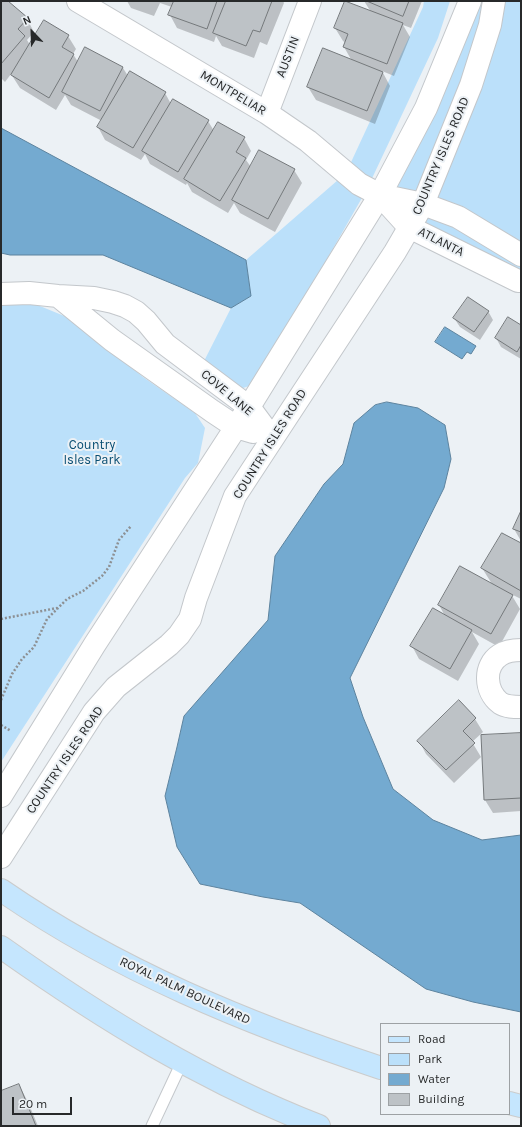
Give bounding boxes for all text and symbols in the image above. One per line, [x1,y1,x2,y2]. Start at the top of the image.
north arrow [12,12,52,52]
text: N [21,13,33,28]
street label: AUSTIN [273,34,303,80]
street label: MONTPELIAR [197,67,269,119]
street label: COUNTRY ISLES ROAD [409,95,473,217]
street label: ATLANTA [415,224,467,260]
street label: COVE LANE [198,367,256,419]
street label: COUNTRY ISLES ROAD [230,386,310,502]
park label: Country Isles Park [63,437,121,468]
street label: COUNTRY ISLES ROAD [23,703,107,817]
street label: ROYAL PALM BOULEVARD [117,954,253,1028]
legend [380,1023,510,1115]
text: Road [418,1032,446,1046]
text: Park [418,1052,442,1066]
text: Water [418,1072,450,1086]
scale bar [14,1089,74,1115]
text: Building [418,1092,464,1106]
text: 20 m [19,1097,47,1111]

